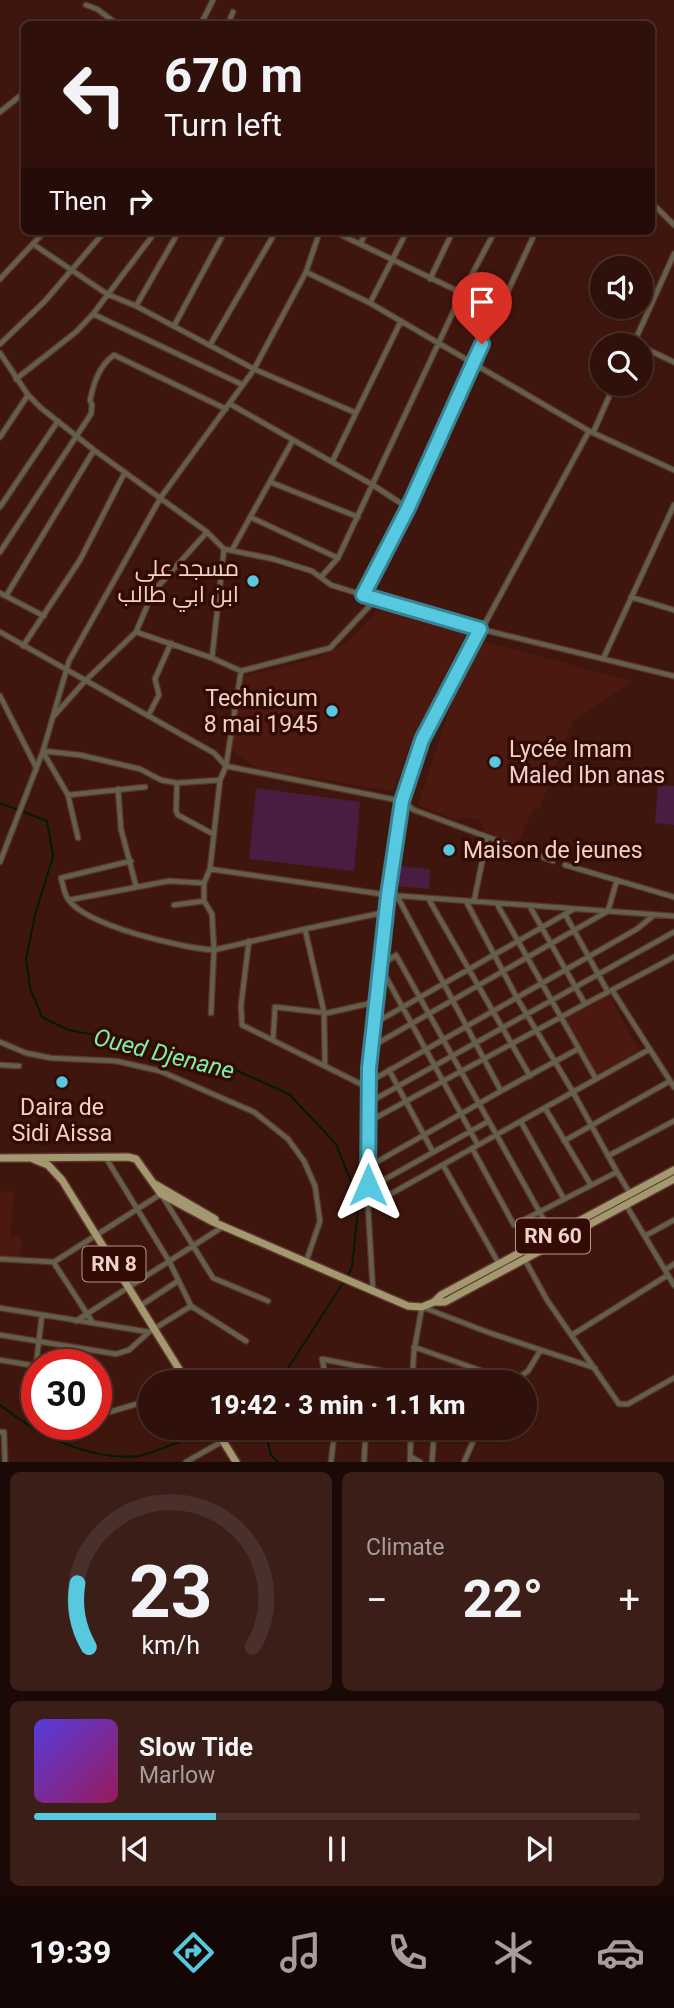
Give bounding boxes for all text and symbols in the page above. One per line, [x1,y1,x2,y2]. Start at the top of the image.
text: 670 m [164,47,303,104]
icon: left [49,49,140,140]
text: Turn left [164,106,282,144]
icon: right [121,182,159,220]
text: Then [49,186,107,216]
map controls [590,256,653,396]
button: sound [590,256,653,319]
pin [452,272,512,344]
icon: arrive [463,283,501,321]
button: search [590,333,653,396]
place label: مسجد علي ابن ابي طالب [118,555,239,612]
marker: مسجد علي ابن ابي طالب [245,573,261,589]
place label: Technicum 8 mai 1945 [204,685,318,738]
marker: Technicum 8 mai 1945 [324,703,340,719]
place label: Lycée Imam Maled Ibn anas [509,736,665,789]
marker: Lycée Imam Maled Ibn anas [487,754,503,770]
place label: Maison de jeunes [463,837,643,864]
marker: Maison de jeunes [441,842,457,858]
water label: Oued Djenane [91,1023,237,1085]
marker: Daira de Sidi Aissa [54,1074,70,1090]
place label: Daira de Sidi Aissa [12,1094,112,1147]
position arrow [331,1148,405,1222]
road number: RN 60 [516,1218,590,1254]
road number: RN 8 [82,1246,146,1282]
speed limit sign: 30 [21,1349,112,1440]
text: 19:42 · 3 min · 1.1 km [210,1390,465,1420]
text: Climate [366,1534,445,1561]
text: 23 [129,1550,213,1636]
text: 22° [463,1569,543,1630]
text: − [366,1578,388,1622]
text: + [618,1578,640,1622]
text: km/h [142,1631,200,1660]
text: Slow Tide [139,1732,253,1762]
text: Marlow [139,1762,215,1789]
icon: previous [116,1830,154,1868]
icon: pause [318,1830,356,1868]
icon: next [520,1830,558,1868]
icon: directions [169,1928,218,1977]
icon: music [276,1928,325,1977]
icon: phone [383,1928,432,1977]
icon: climate [489,1928,538,1977]
icon: car [596,1928,645,1977]
text: 19:39 [29,1933,111,1971]

